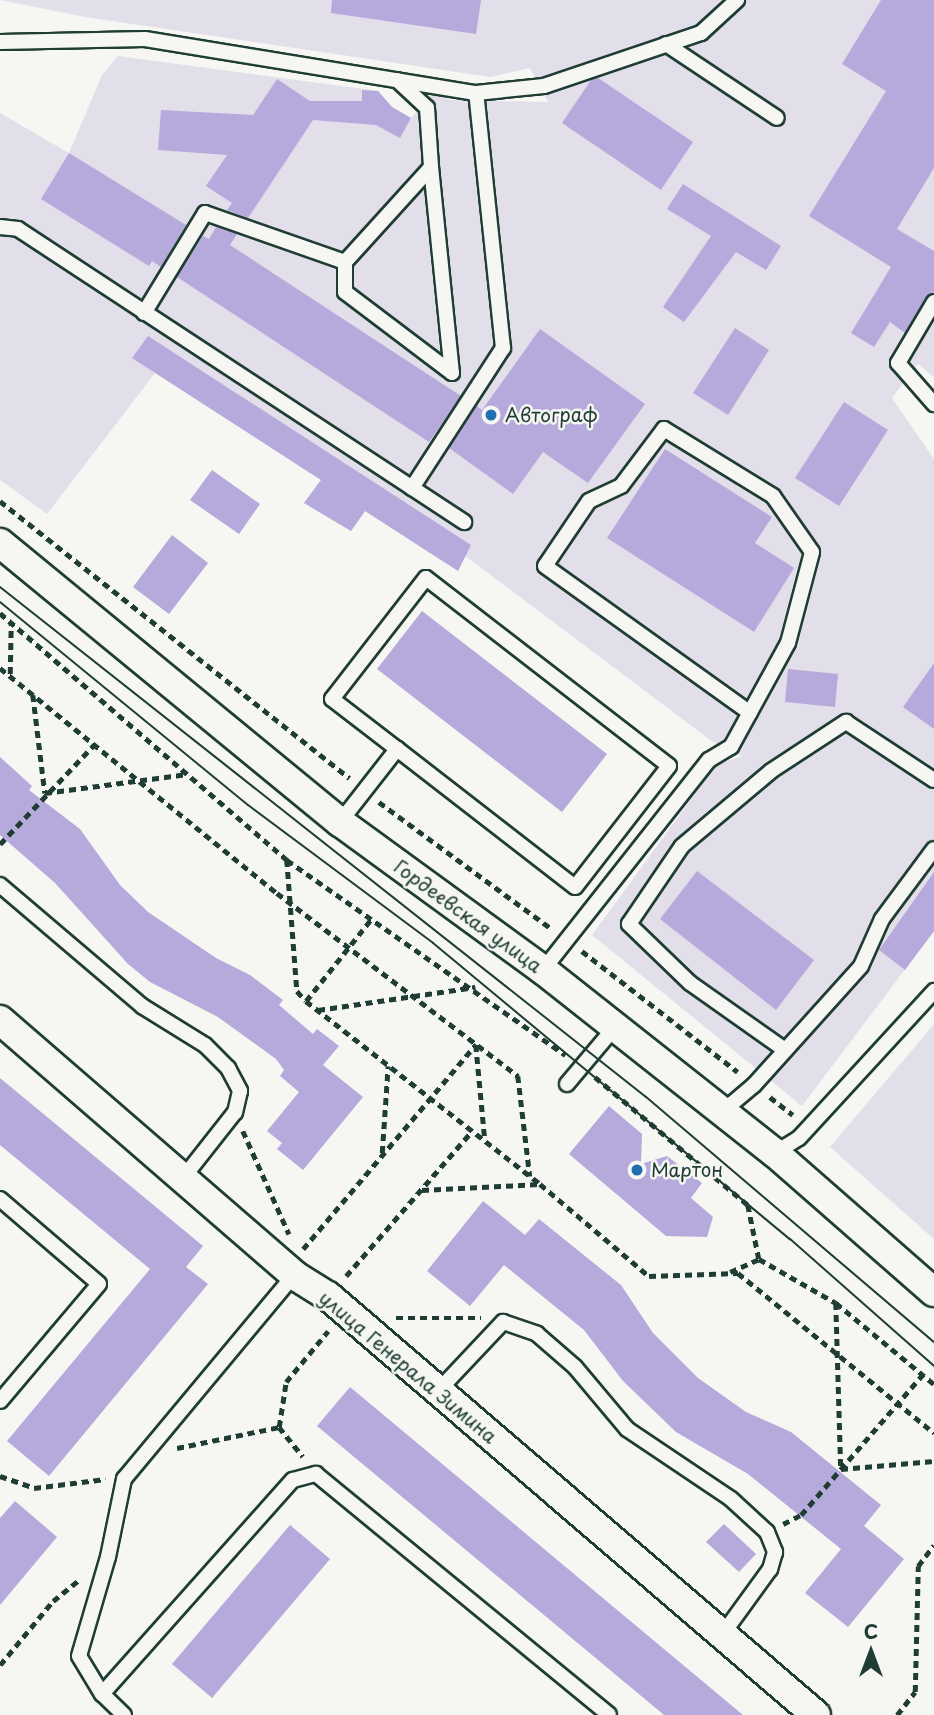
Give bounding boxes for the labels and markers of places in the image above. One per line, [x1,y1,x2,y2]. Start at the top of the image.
place label: Автограф [505,404,598,426]
marker: Автограф [483,407,499,423]
place label: Мартон [651,1159,723,1181]
marker: Мартон [629,1162,645,1178]

